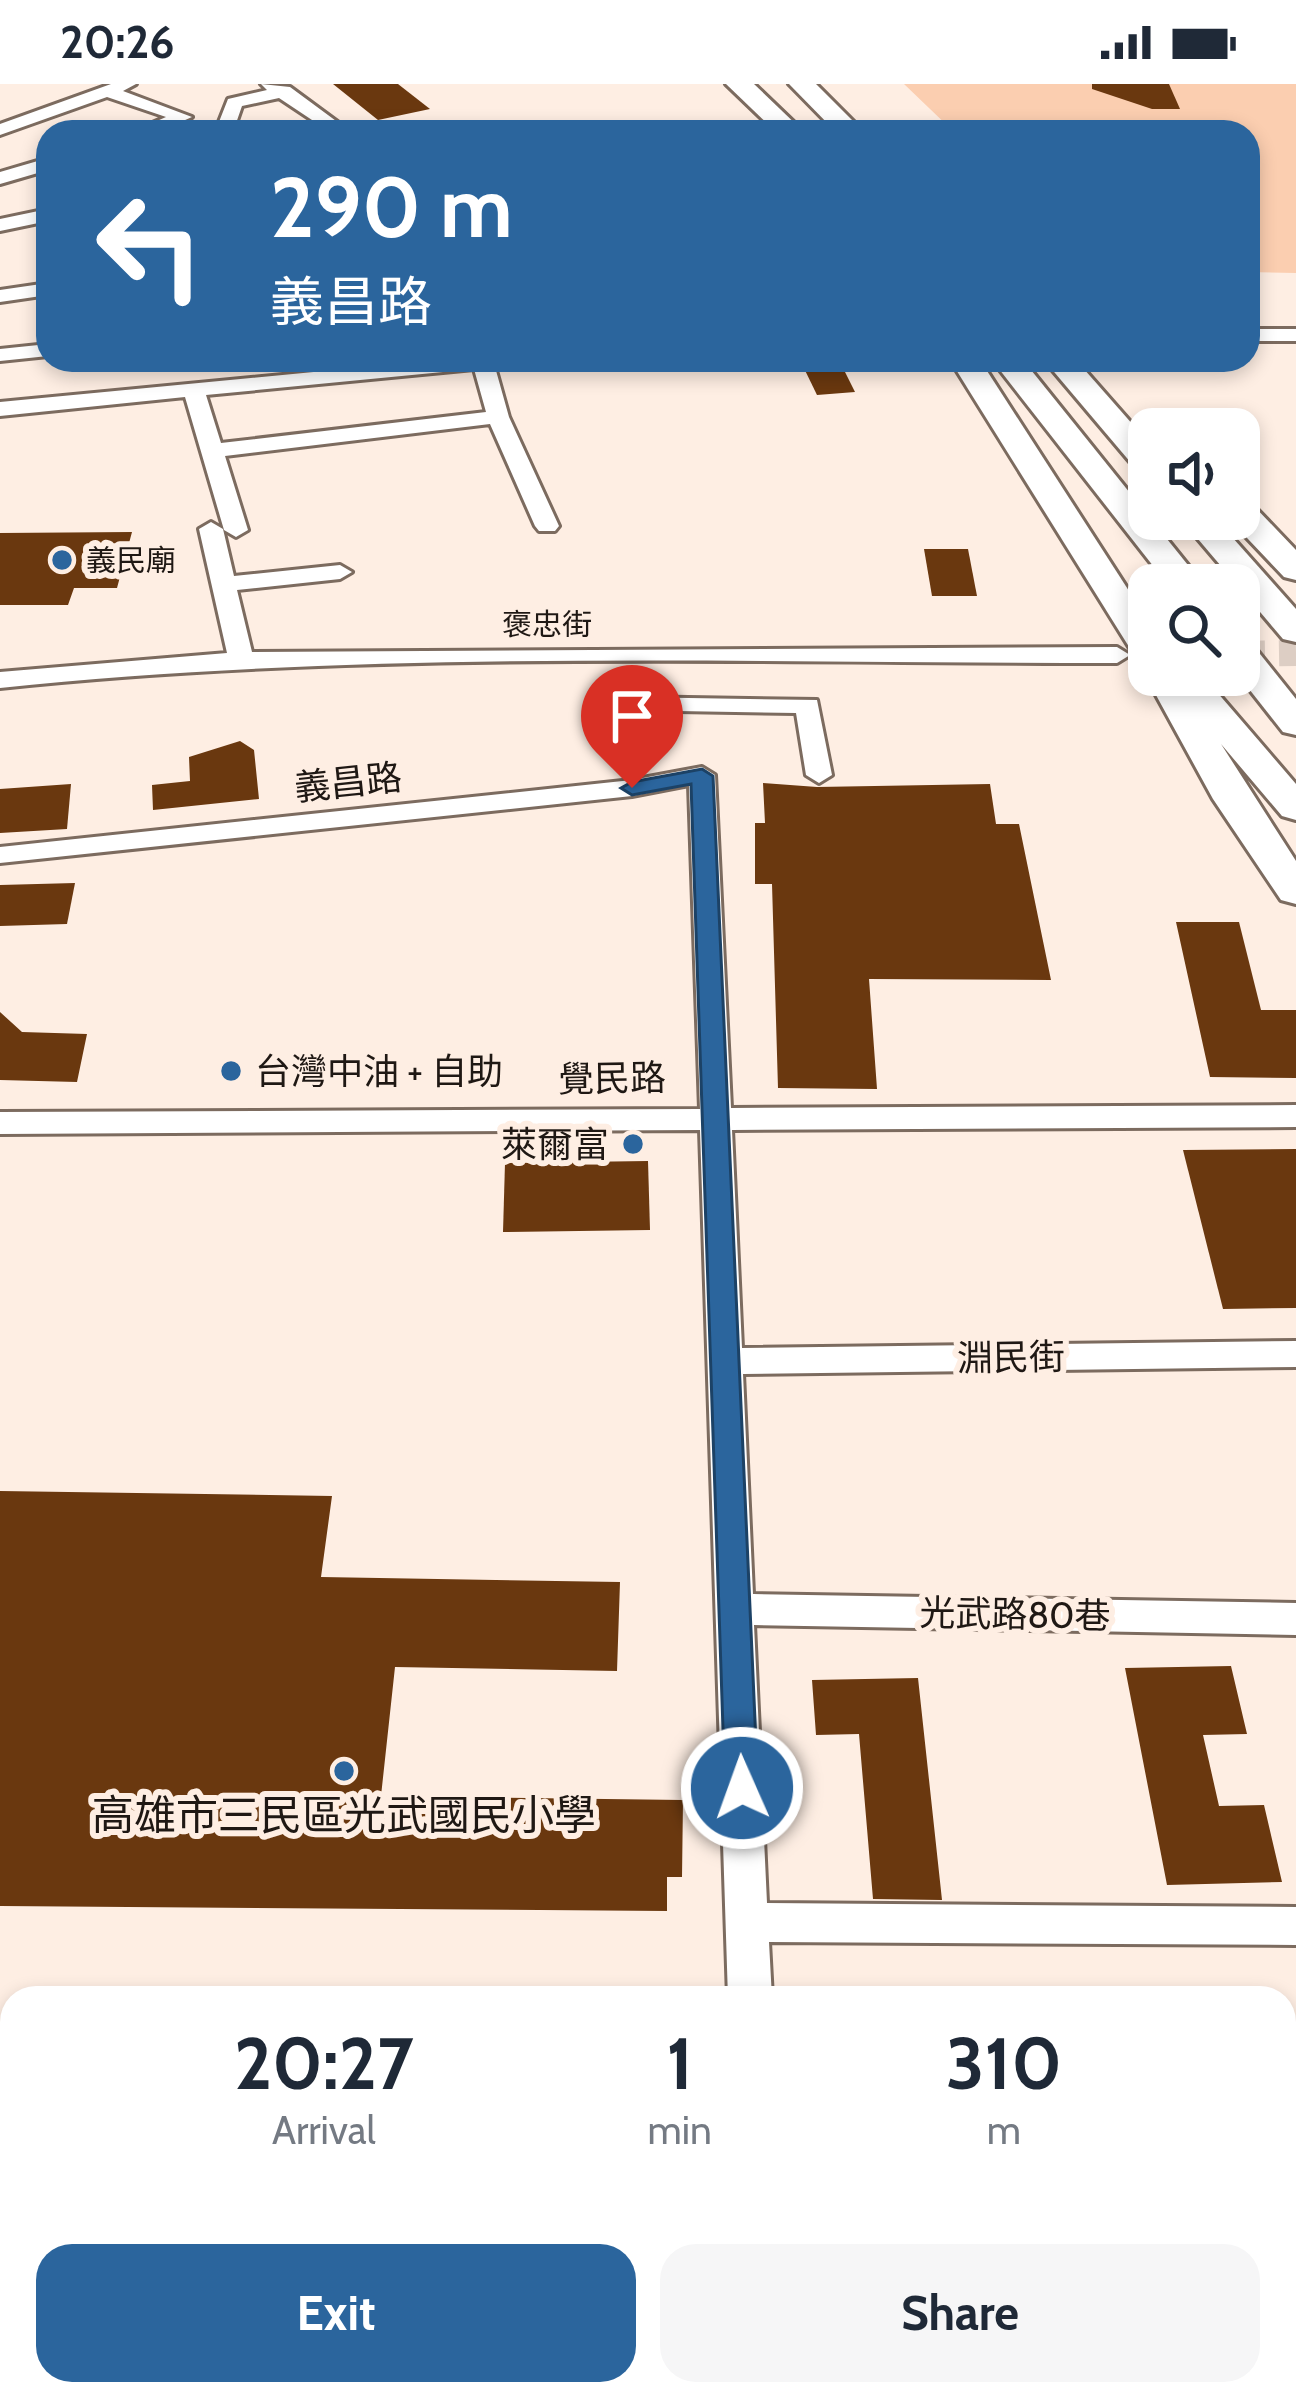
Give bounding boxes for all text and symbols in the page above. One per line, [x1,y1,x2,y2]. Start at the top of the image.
text: 20:26 [60,15,175,69]
text: 290 m [270,156,513,258]
icon: left [72,168,228,324]
text: 義昌路 [270,269,432,335]
map controls [1128,408,1260,696]
button: sound [1128,408,1260,540]
place label: 義民廟 [86,542,176,579]
marker: 義民廟 [49,547,75,573]
button: search [1128,564,1260,696]
street label: 褒忠街 [502,606,592,643]
pin [581,665,683,788]
icon: arrive [599,683,665,749]
street label: 義昌路 [292,754,404,810]
place label: 台灣中油 + 自助 [255,1049,503,1093]
street label: 覺民路 [558,1055,666,1101]
marker: 台灣中油 + 自助 [218,1058,244,1084]
place label: 萊爾富 [501,1122,609,1166]
marker: 萊爾富 [620,1131,646,1157]
street label: 淵民街 [957,1334,1065,1380]
street label: 光武路80巷 [919,1590,1111,1638]
position arrow [679,1725,805,1851]
marker: 高雄市三民區光武國民小學 [331,1758,357,1784]
place label: 高雄市三民區光武國民小學 [92,1789,596,1841]
text: 20:27 [234,2020,414,2107]
text: 1 [666,2020,693,2107]
text: 310 [946,2020,1062,2107]
text: Arrival [272,2106,376,2154]
text: min [648,2106,712,2154]
text: m [987,2106,1021,2154]
button: Exit [36,2244,636,2382]
button: Share [660,2244,1260,2382]

